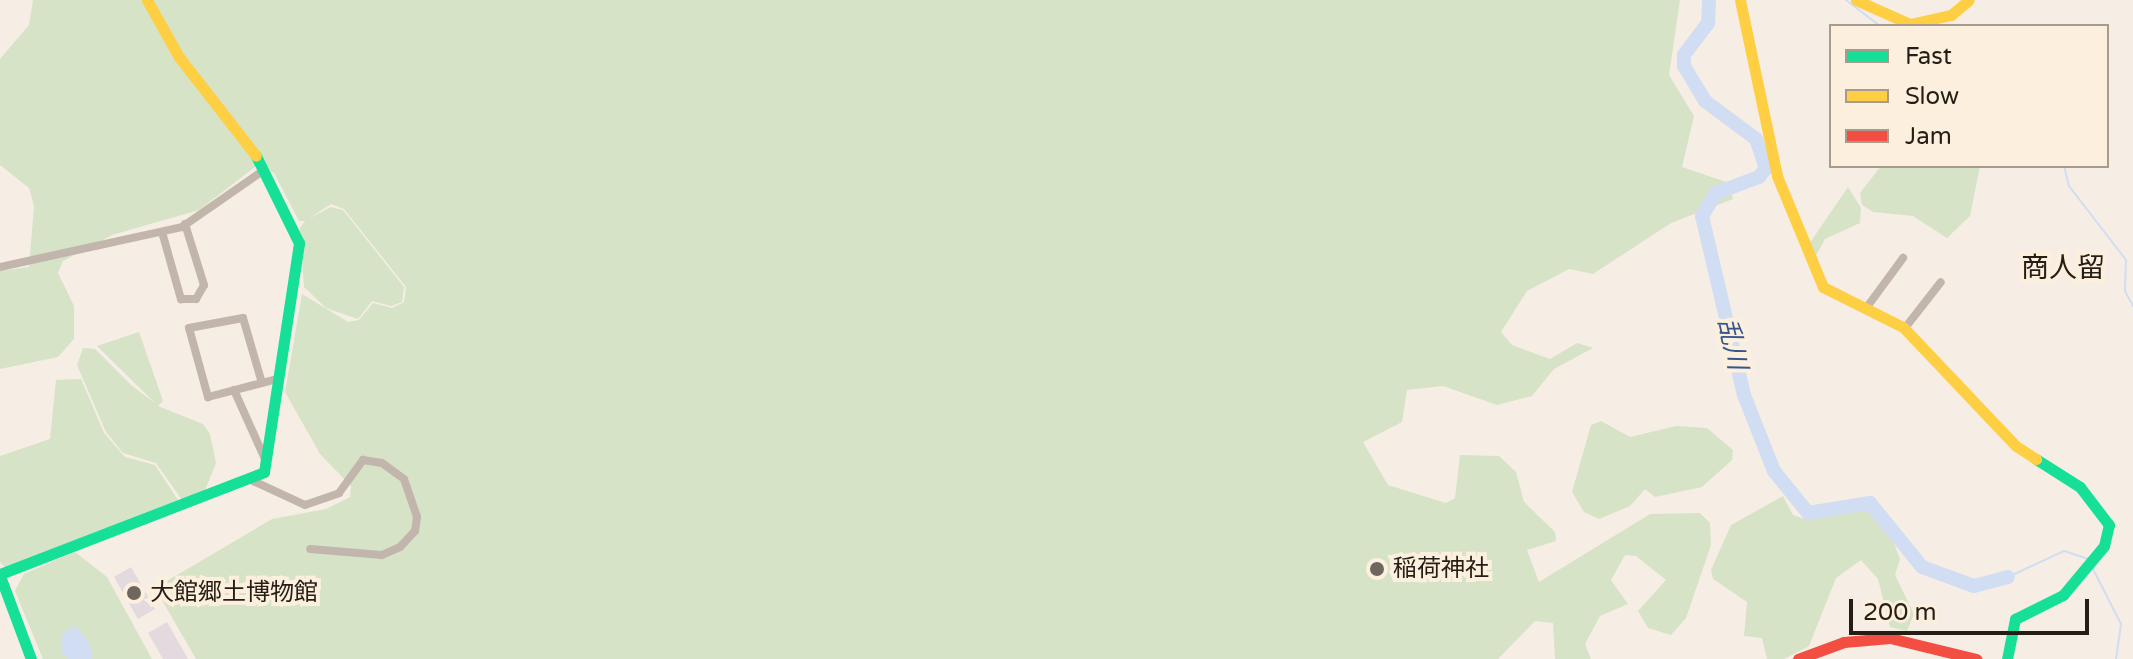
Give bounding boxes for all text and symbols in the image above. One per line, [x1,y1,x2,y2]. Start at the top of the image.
legend [1829,24,2109,168]
text: Fast [1905,42,1952,71]
text: Slow [1905,82,1959,111]
text: Jam [1905,122,1952,151]
district label: 商人留 [2021,251,2105,285]
water label: 乱川 [1711,315,1753,373]
place label: 稲荷神社 [1393,555,1489,583]
marker: 稲荷神社 [1368,560,1386,578]
place label: 大館郷土博物館 [150,579,318,607]
scale bar [1853,583,2093,633]
marker: 大館郷土博物館 [125,584,143,602]
text: 200 m [1863,598,1937,627]

